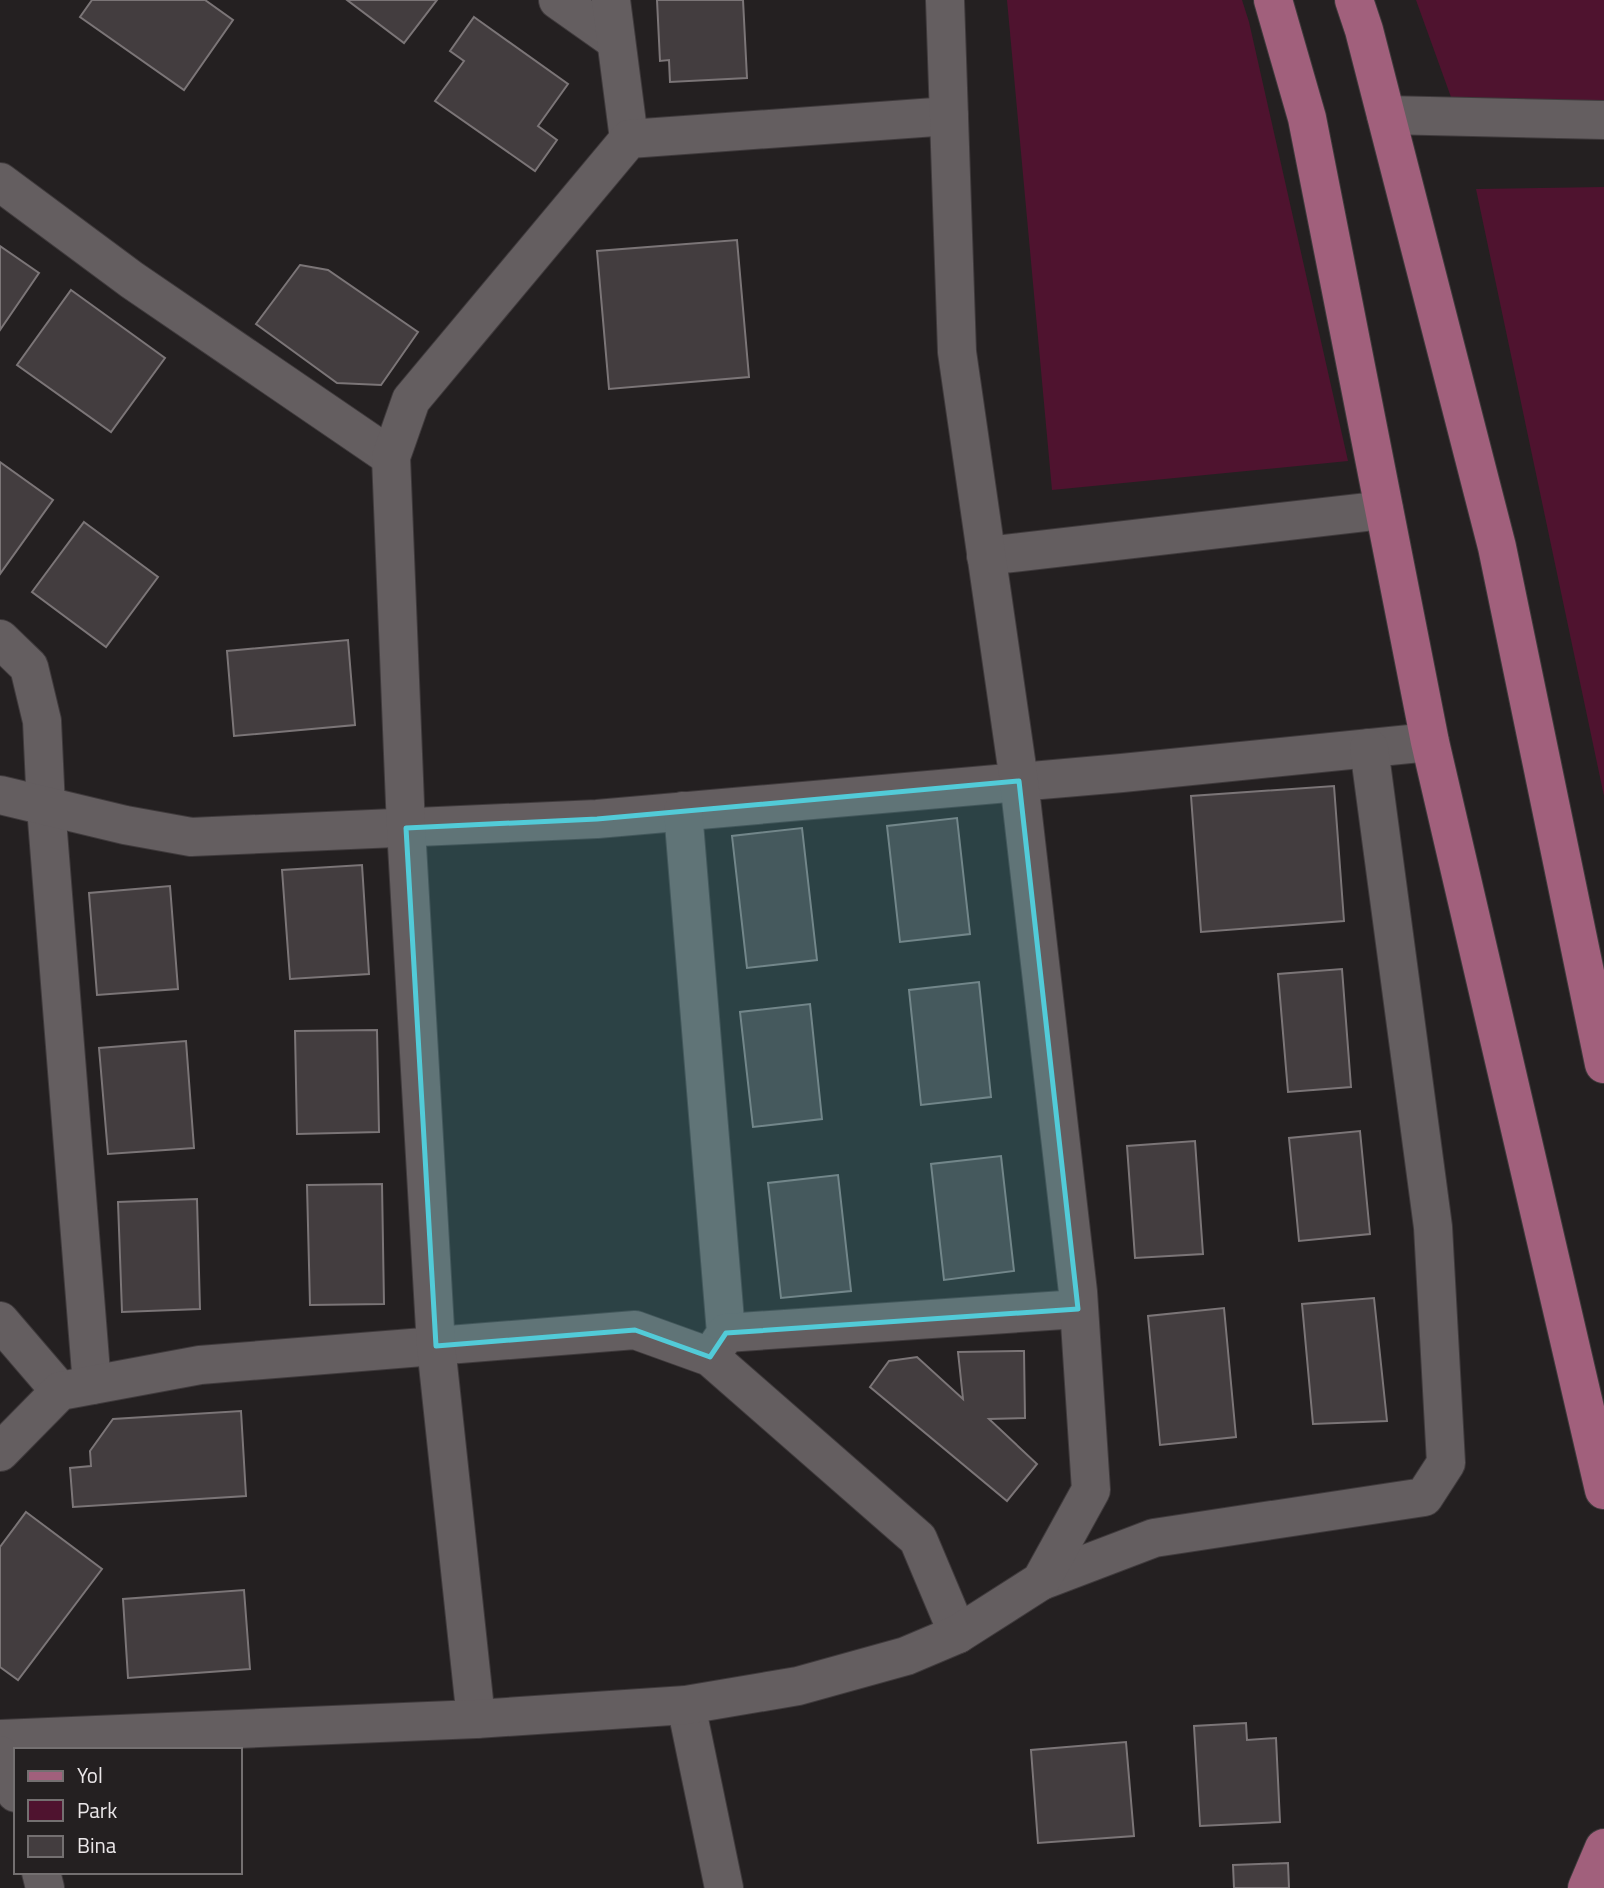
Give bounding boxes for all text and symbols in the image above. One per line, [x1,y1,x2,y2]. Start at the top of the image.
legend [14,1748,242,1874]
text: Yol [77,1759,103,1791]
text: Park [77,1794,117,1826]
text: Bina [77,1829,117,1861]

